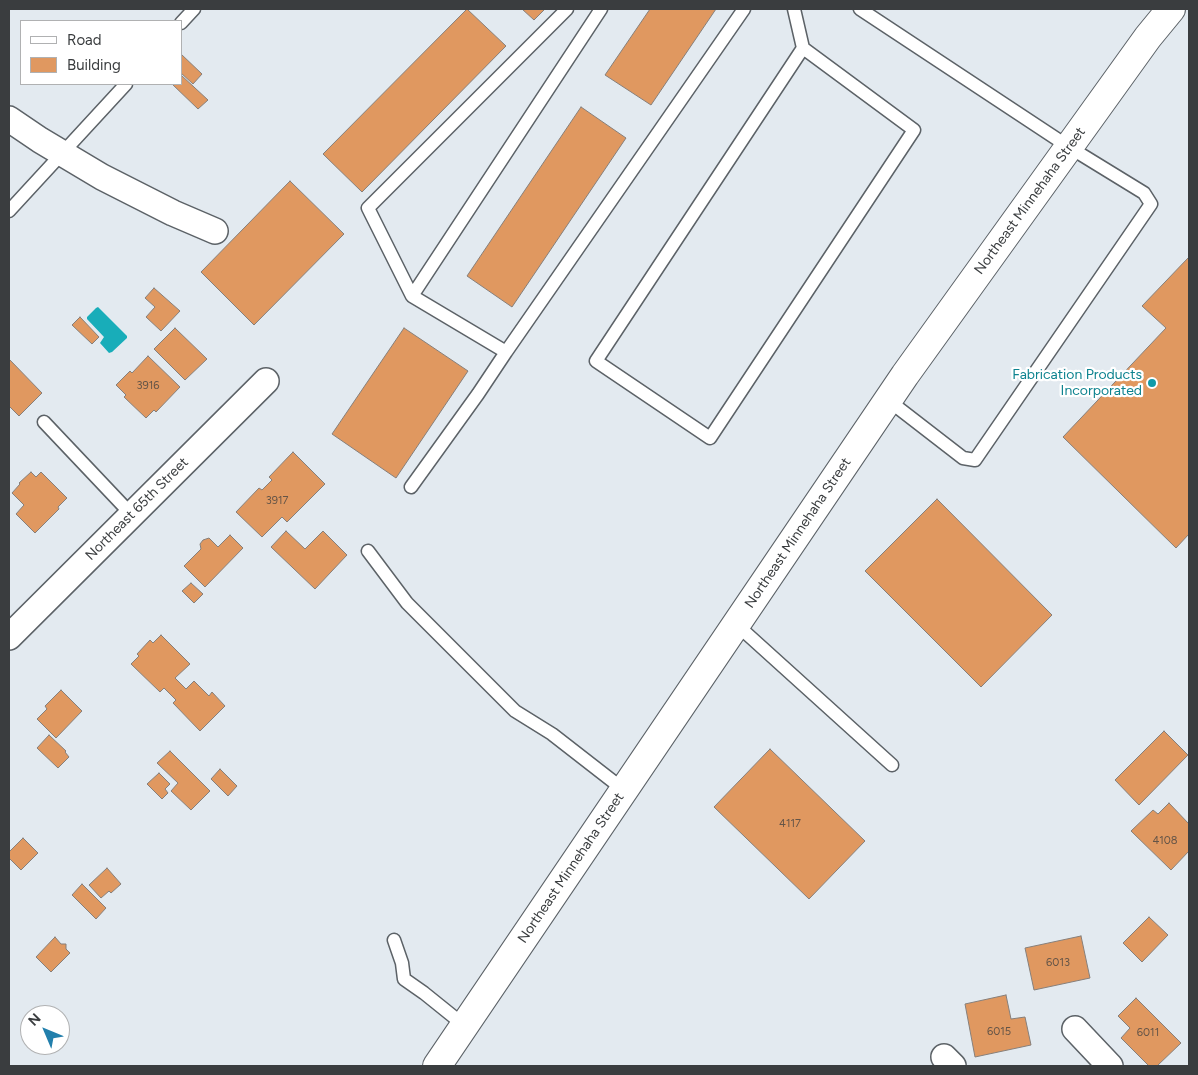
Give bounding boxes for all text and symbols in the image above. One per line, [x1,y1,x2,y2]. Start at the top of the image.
legend [20,20,182,85]
text: Road [67,31,102,49]
text: Building [67,56,121,74]
street label: Northeast Minnehaha Street [971,124,1089,278]
place label: Fabrication Products Incorporated [1012,367,1142,400]
marker: Fabrication Products Incorporated [1146,377,1158,389]
house number: 3916 [137,379,159,393]
street label: Northeast 65th Street [82,454,192,564]
street label: Northeast Minnehaha Street [741,455,855,611]
house number: 3917 [266,494,288,508]
street label: Northeast Minnehaha Street [514,790,628,946]
house number: 4117 [779,817,801,831]
house number: 4108 [1152,834,1178,848]
house number: 6013 [1046,956,1070,970]
north arrow [20,1005,70,1055]
text: N [25,1010,45,1030]
house number: 6015 [987,1025,1011,1039]
house number: 6011 [1137,1026,1159,1040]

